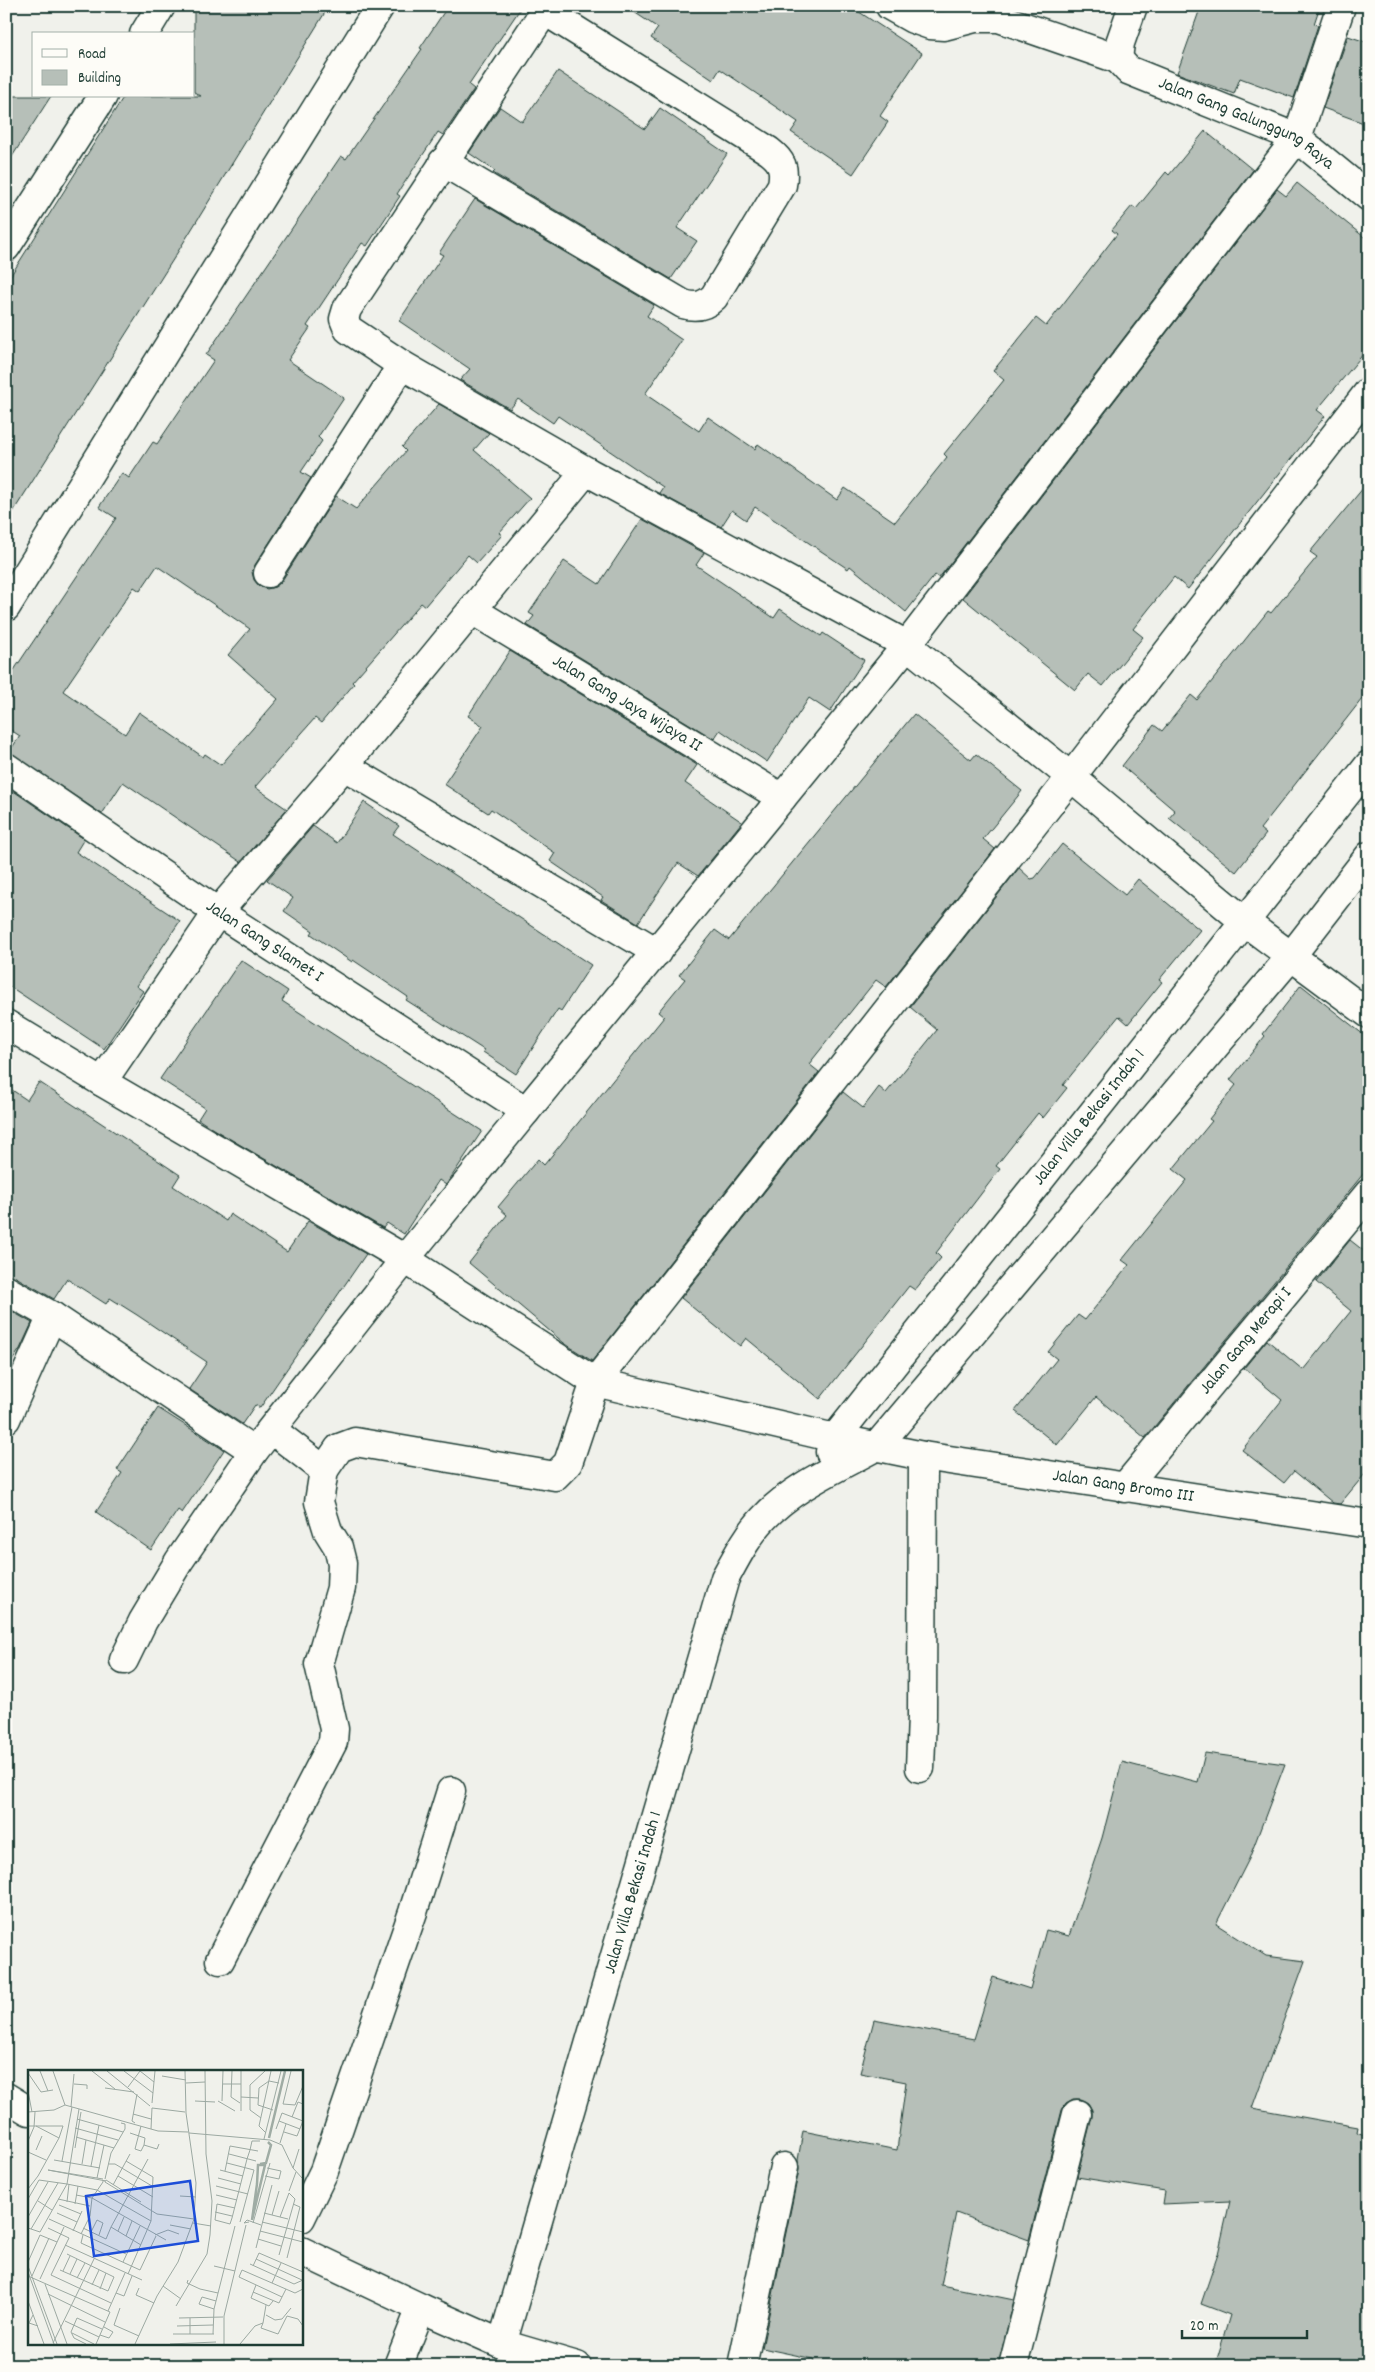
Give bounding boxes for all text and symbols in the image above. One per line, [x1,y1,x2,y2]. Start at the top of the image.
legend [32,32,195,98]
text: Road [78,44,106,66]
text: Building [78,68,121,90]
street label: Jalan Gang Galunggung Raya [1155,71,1340,176]
street label: Jalan Gang Jaya Wijaya II [547,649,707,759]
street label: Jalan Gang Slamet I [201,895,328,989]
street label: Jalan Villa Bekasi Indah 1 [1027,1044,1151,1191]
street label: Jalan Gang Merapi I [1194,1282,1298,1400]
street label: Jalan Gang Bromo III [1051,1463,1196,1510]
street label: Jalan Villa Bekasi Indah 1 [598,1809,669,1977]
inset map [28,2070,302,2344]
scale bar [1182,2307,1308,2339]
text: 20 m [1190,2316,1218,2338]

